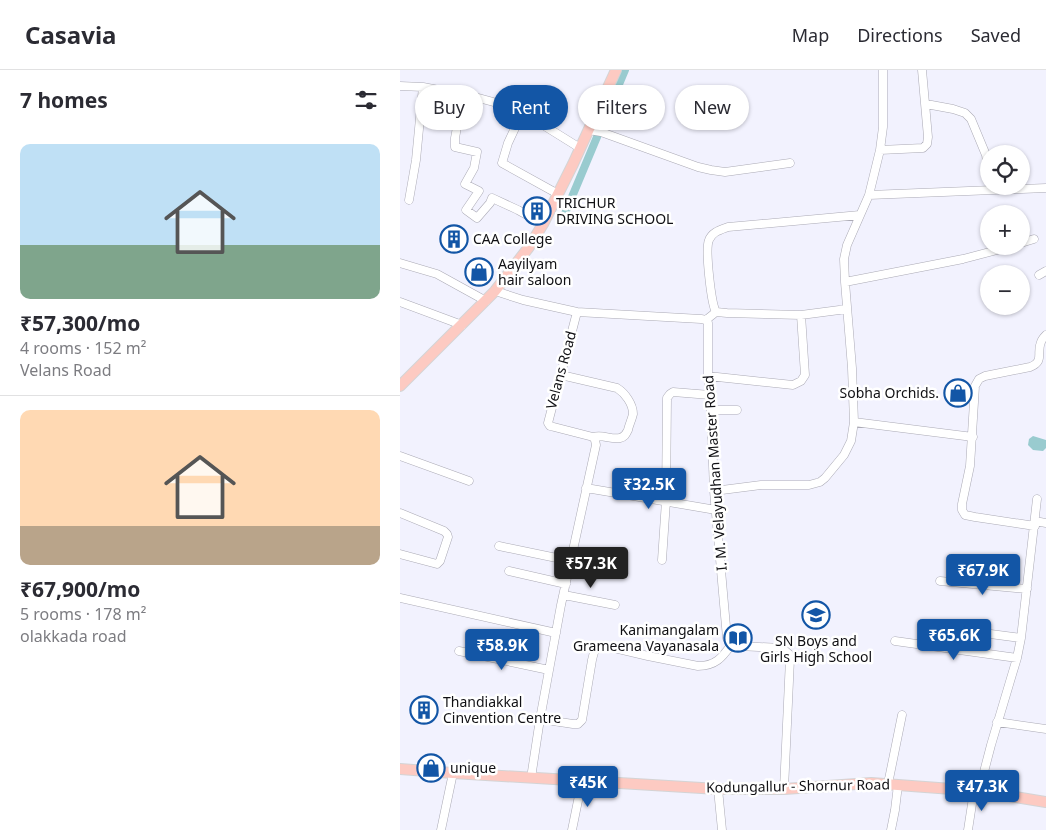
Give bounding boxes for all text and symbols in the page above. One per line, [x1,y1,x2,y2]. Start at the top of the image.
text: Casavia [25,18,116,51]
text: Map [792,23,829,47]
text: Directions [857,23,943,47]
text: Saved [971,23,1021,47]
chip: Buy [415,85,483,130]
chip: Rent [493,85,568,130]
chip: Filters [578,85,665,130]
chip: New [675,85,749,130]
text: 7 homes [20,86,108,114]
icon: filters [352,86,380,114]
map controls [980,145,1030,315]
button: locate [980,145,1030,195]
icon: home [155,177,245,267]
place label: TRICHUR DRIVING SCHOOL [556,193,673,228]
building icon: TRICHUR DRIVING SCHOOL [522,196,552,226]
button: + [980,205,1030,255]
building icon: CAA College [439,224,469,254]
place label: CAA College [473,229,552,248]
place label: Aayilyam hair saloon [498,254,571,289]
shop icon: Aayilyam hair saloon [464,257,494,287]
button: − [980,265,1030,315]
text: ₹57,300/mo [20,309,140,337]
street label: Velans Road [541,329,580,411]
text: 4 rooms · 152 m² [20,337,146,359]
text: Velans Road [20,359,112,381]
street label: I. M. Velayudhan Master Road [698,375,731,572]
shop icon: Sobha Orchids. [943,378,973,408]
place label: Sobha Orchids. [840,383,939,402]
icon: home [155,442,245,532]
pin: ₹32.5K [608,468,690,510]
text: ₹32.5K [623,473,675,495]
pin: ₹57.3K [550,546,632,589]
text: ₹57.3K [565,552,617,574]
pin: ₹67.9K [942,554,1024,596]
text: ₹67.9K [957,559,1009,581]
text: ₹67,900/mo [20,575,140,603]
school or university icon: SN Boys and Girls High School [801,600,831,630]
text: 5 rooms · 178 m² [20,603,146,625]
pin: ₹65.6K [913,618,995,661]
place label: Kanimangalam Grameena Vayanasala [573,620,719,655]
library icon: Kanimangalam Grameena Vayanasala [723,623,753,653]
text: ₹65.6K [928,624,980,646]
text: olakkada road [20,625,127,647]
pin: ₹58.9K [461,628,543,671]
place label: SN Boys and Girls High School [760,631,872,666]
text: ₹58.9K [476,634,528,656]
place label: Thandiakkal Cinvention Centre [443,692,561,727]
building icon: Thandiakkal Cinvention Centre [409,695,439,725]
shop icon: unique [416,753,446,783]
place label: unique [450,758,496,777]
pin: ₹45K [558,766,618,808]
pin: ₹47.3K [941,770,1023,812]
text: ₹45K [569,771,607,793]
street label: Kodungallur - Shornur Road [706,774,890,797]
text: ₹47.3K [956,775,1008,797]

